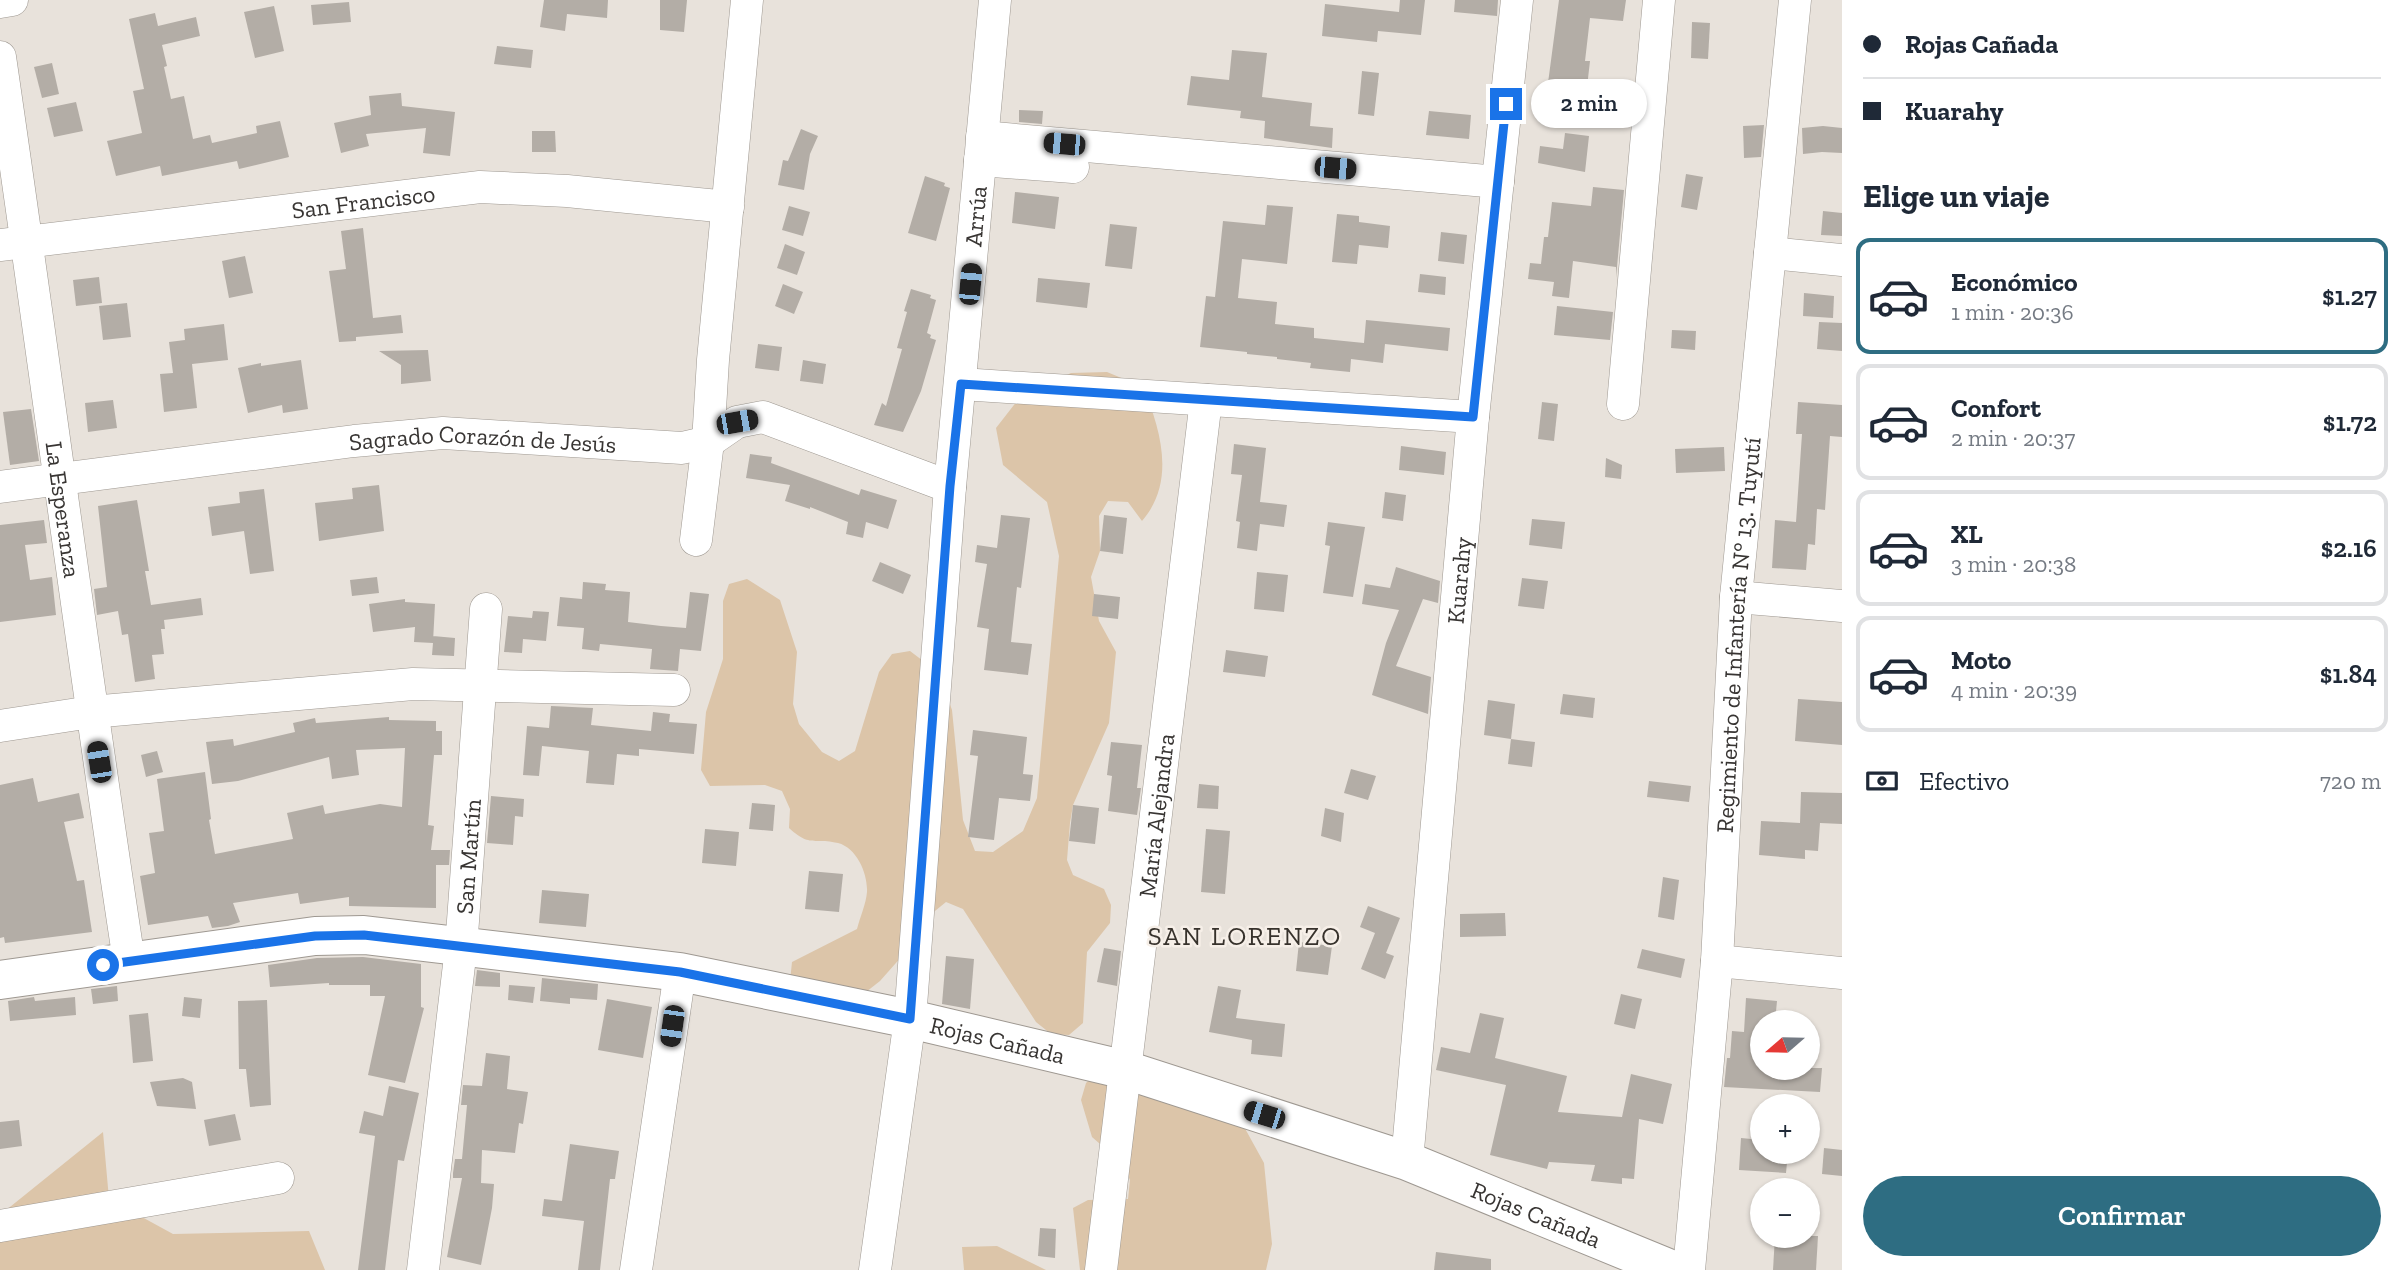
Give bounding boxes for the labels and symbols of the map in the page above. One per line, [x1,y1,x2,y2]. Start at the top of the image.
callout: 2 min [1530,80,1646,128]
route end [1490,88,1522,120]
car [1043,132,1086,156]
car [1314,156,1357,180]
street label: San Francisco [290,178,437,224]
street label: Arrúa [958,184,992,248]
car [958,262,983,306]
car [715,408,760,436]
street label: Sagrado Corazón de Jesús [348,418,617,458]
street label: Regimiento de Infantería N° 13. Tuyutí [1709,436,1766,833]
street label: La Esperanza [40,439,88,580]
street label: Kuarahy [1440,535,1477,625]
street label: María Alejandra [1132,731,1180,899]
car [86,740,113,784]
street label: San Martín [449,798,486,915]
district label: SAN LORENZO [1148,920,1342,952]
route start [87,949,119,981]
car [659,1004,686,1048]
street label: Rojas Cañada [927,1010,1068,1070]
north arrow [1750,1010,1820,1080]
car [1241,1099,1288,1131]
street label: Rojas Cañada [1467,1174,1606,1254]

